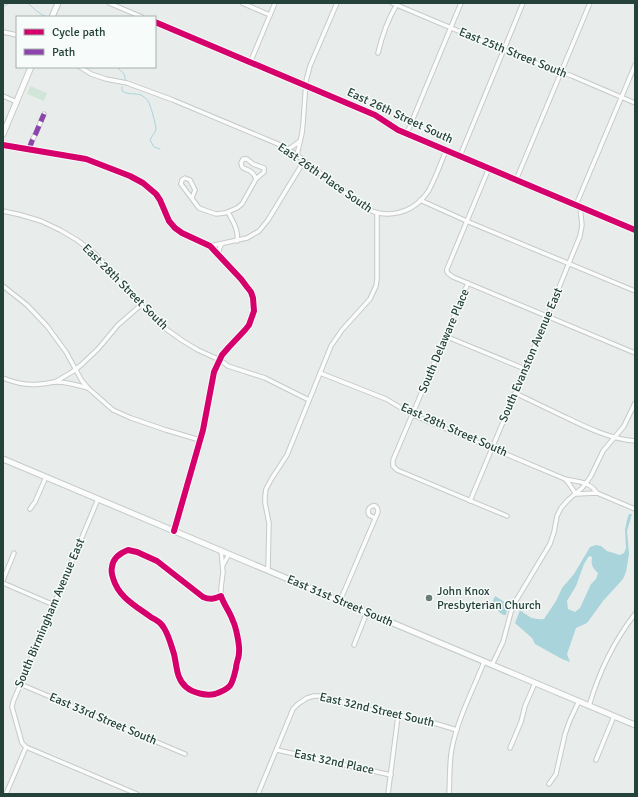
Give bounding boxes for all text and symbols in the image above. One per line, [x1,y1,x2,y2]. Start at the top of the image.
legend [16,16,156,68]
street label: East 25th Street South [457,24,569,82]
text: Cycle path [52,25,105,40]
text: Path [52,45,75,60]
street label: East 26th Street South [345,85,455,147]
street label: East 26th Place South [275,140,375,216]
street label: East 28th Street South [79,241,171,333]
street label: South Evanston Avenue East [496,285,566,425]
street label: South Delaware Place [415,287,473,395]
street label: East 28th Street South [398,400,510,460]
street label: South Birmingham Avenue East [12,536,88,690]
street label: East 31st Street South [285,572,395,630]
place label: John Knox Presbyterian Church [437,584,541,613]
marker: John Knox Presbyterian Church [424,593,434,603]
street label: East 32nd Street South [318,689,436,731]
street label: East 33rd Street South [47,690,159,748]
street label: East 32nd Place [293,746,375,778]

